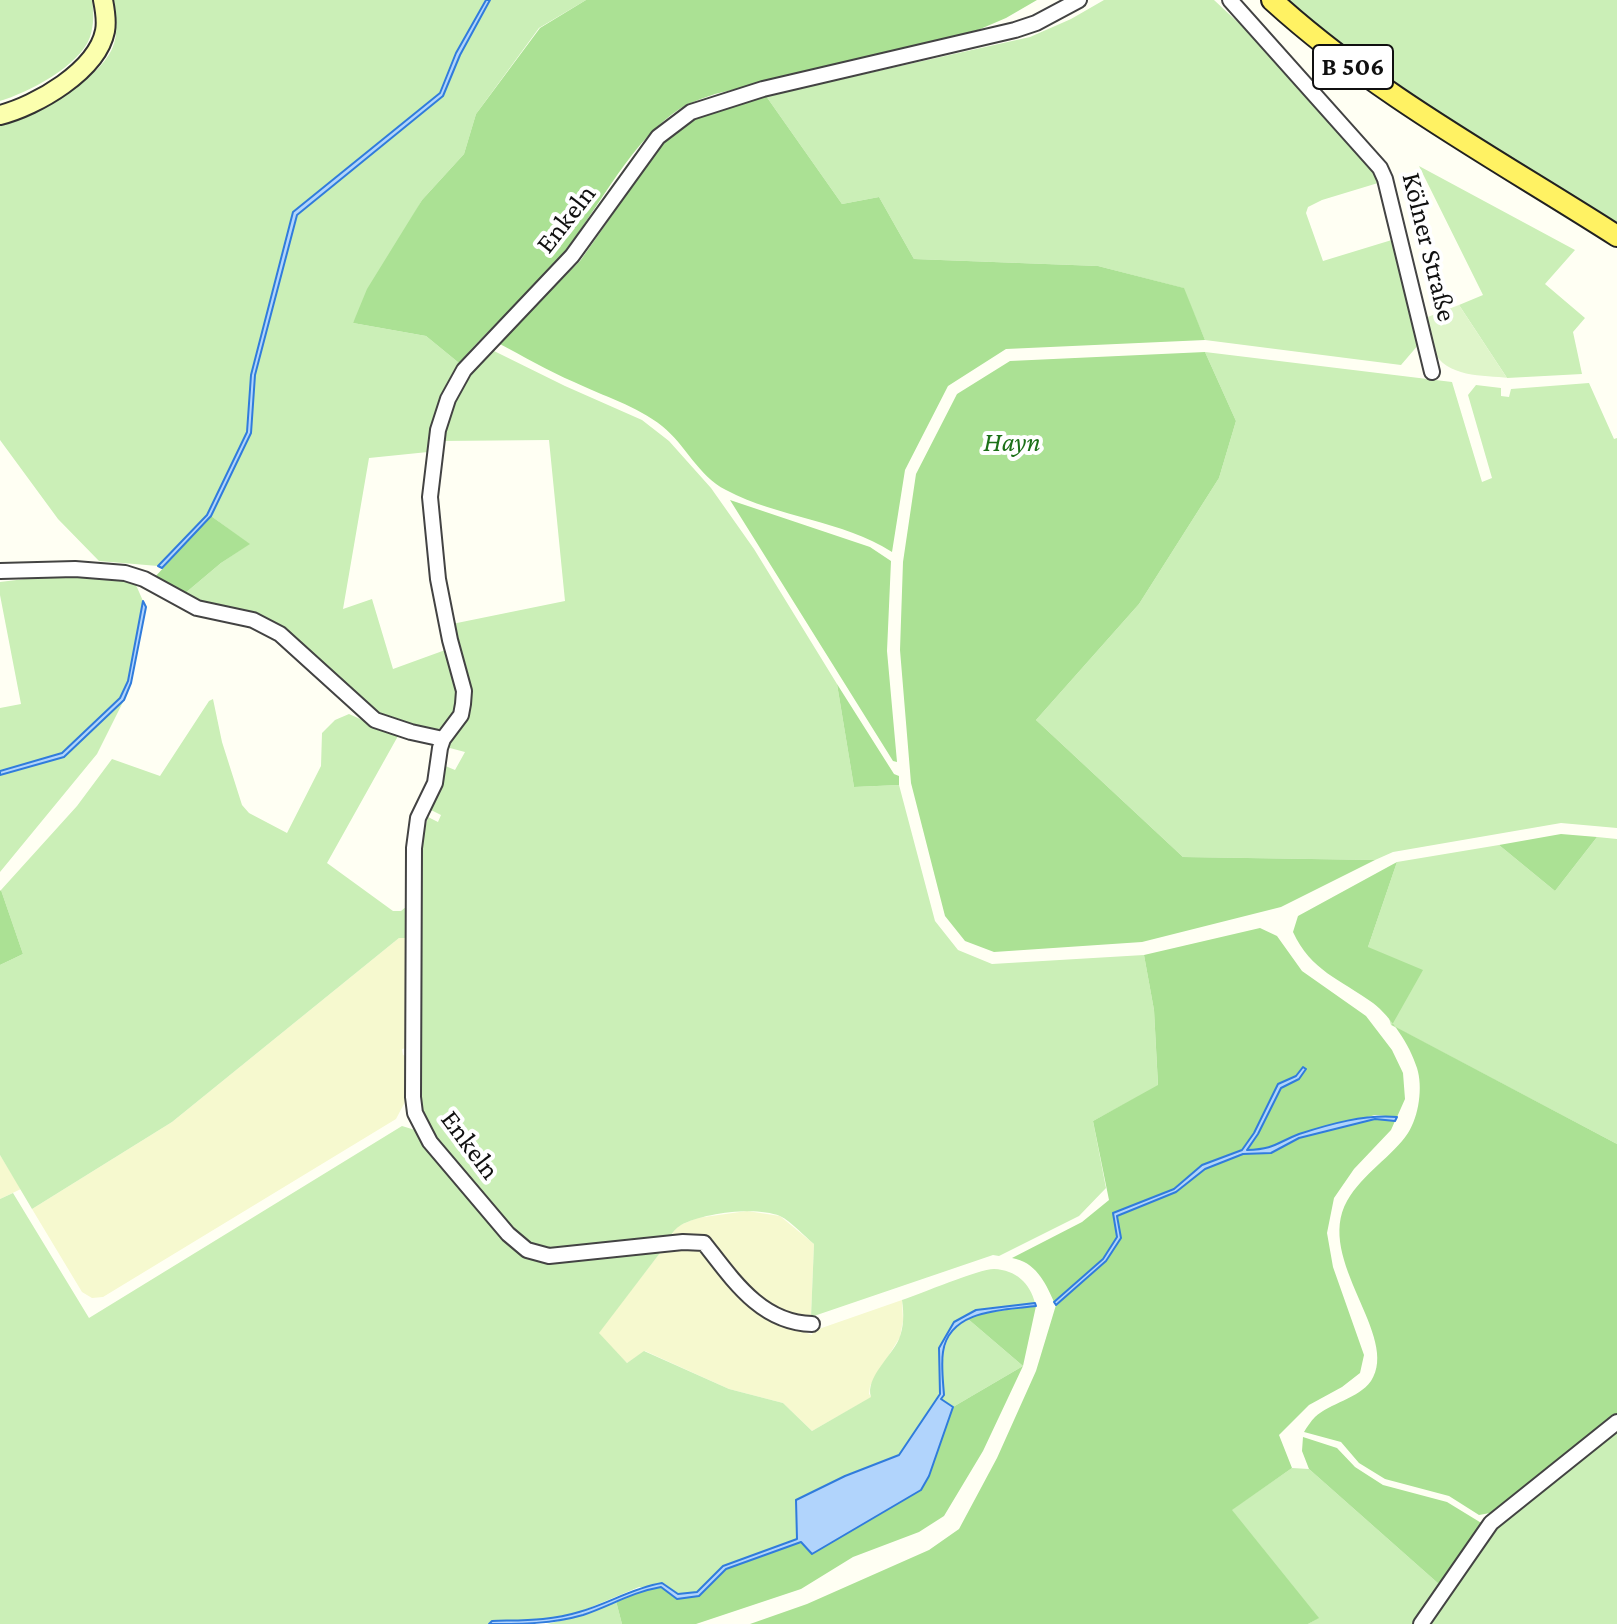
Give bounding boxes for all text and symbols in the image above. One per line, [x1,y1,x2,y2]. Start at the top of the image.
road number: B 506 [1313,45,1393,89]
street label: Kölner Straße [1394,169,1464,325]
street label: Enkeln [529,178,603,260]
park label: Hayn [983,425,1041,459]
street label: Enkeln [433,1104,507,1186]

